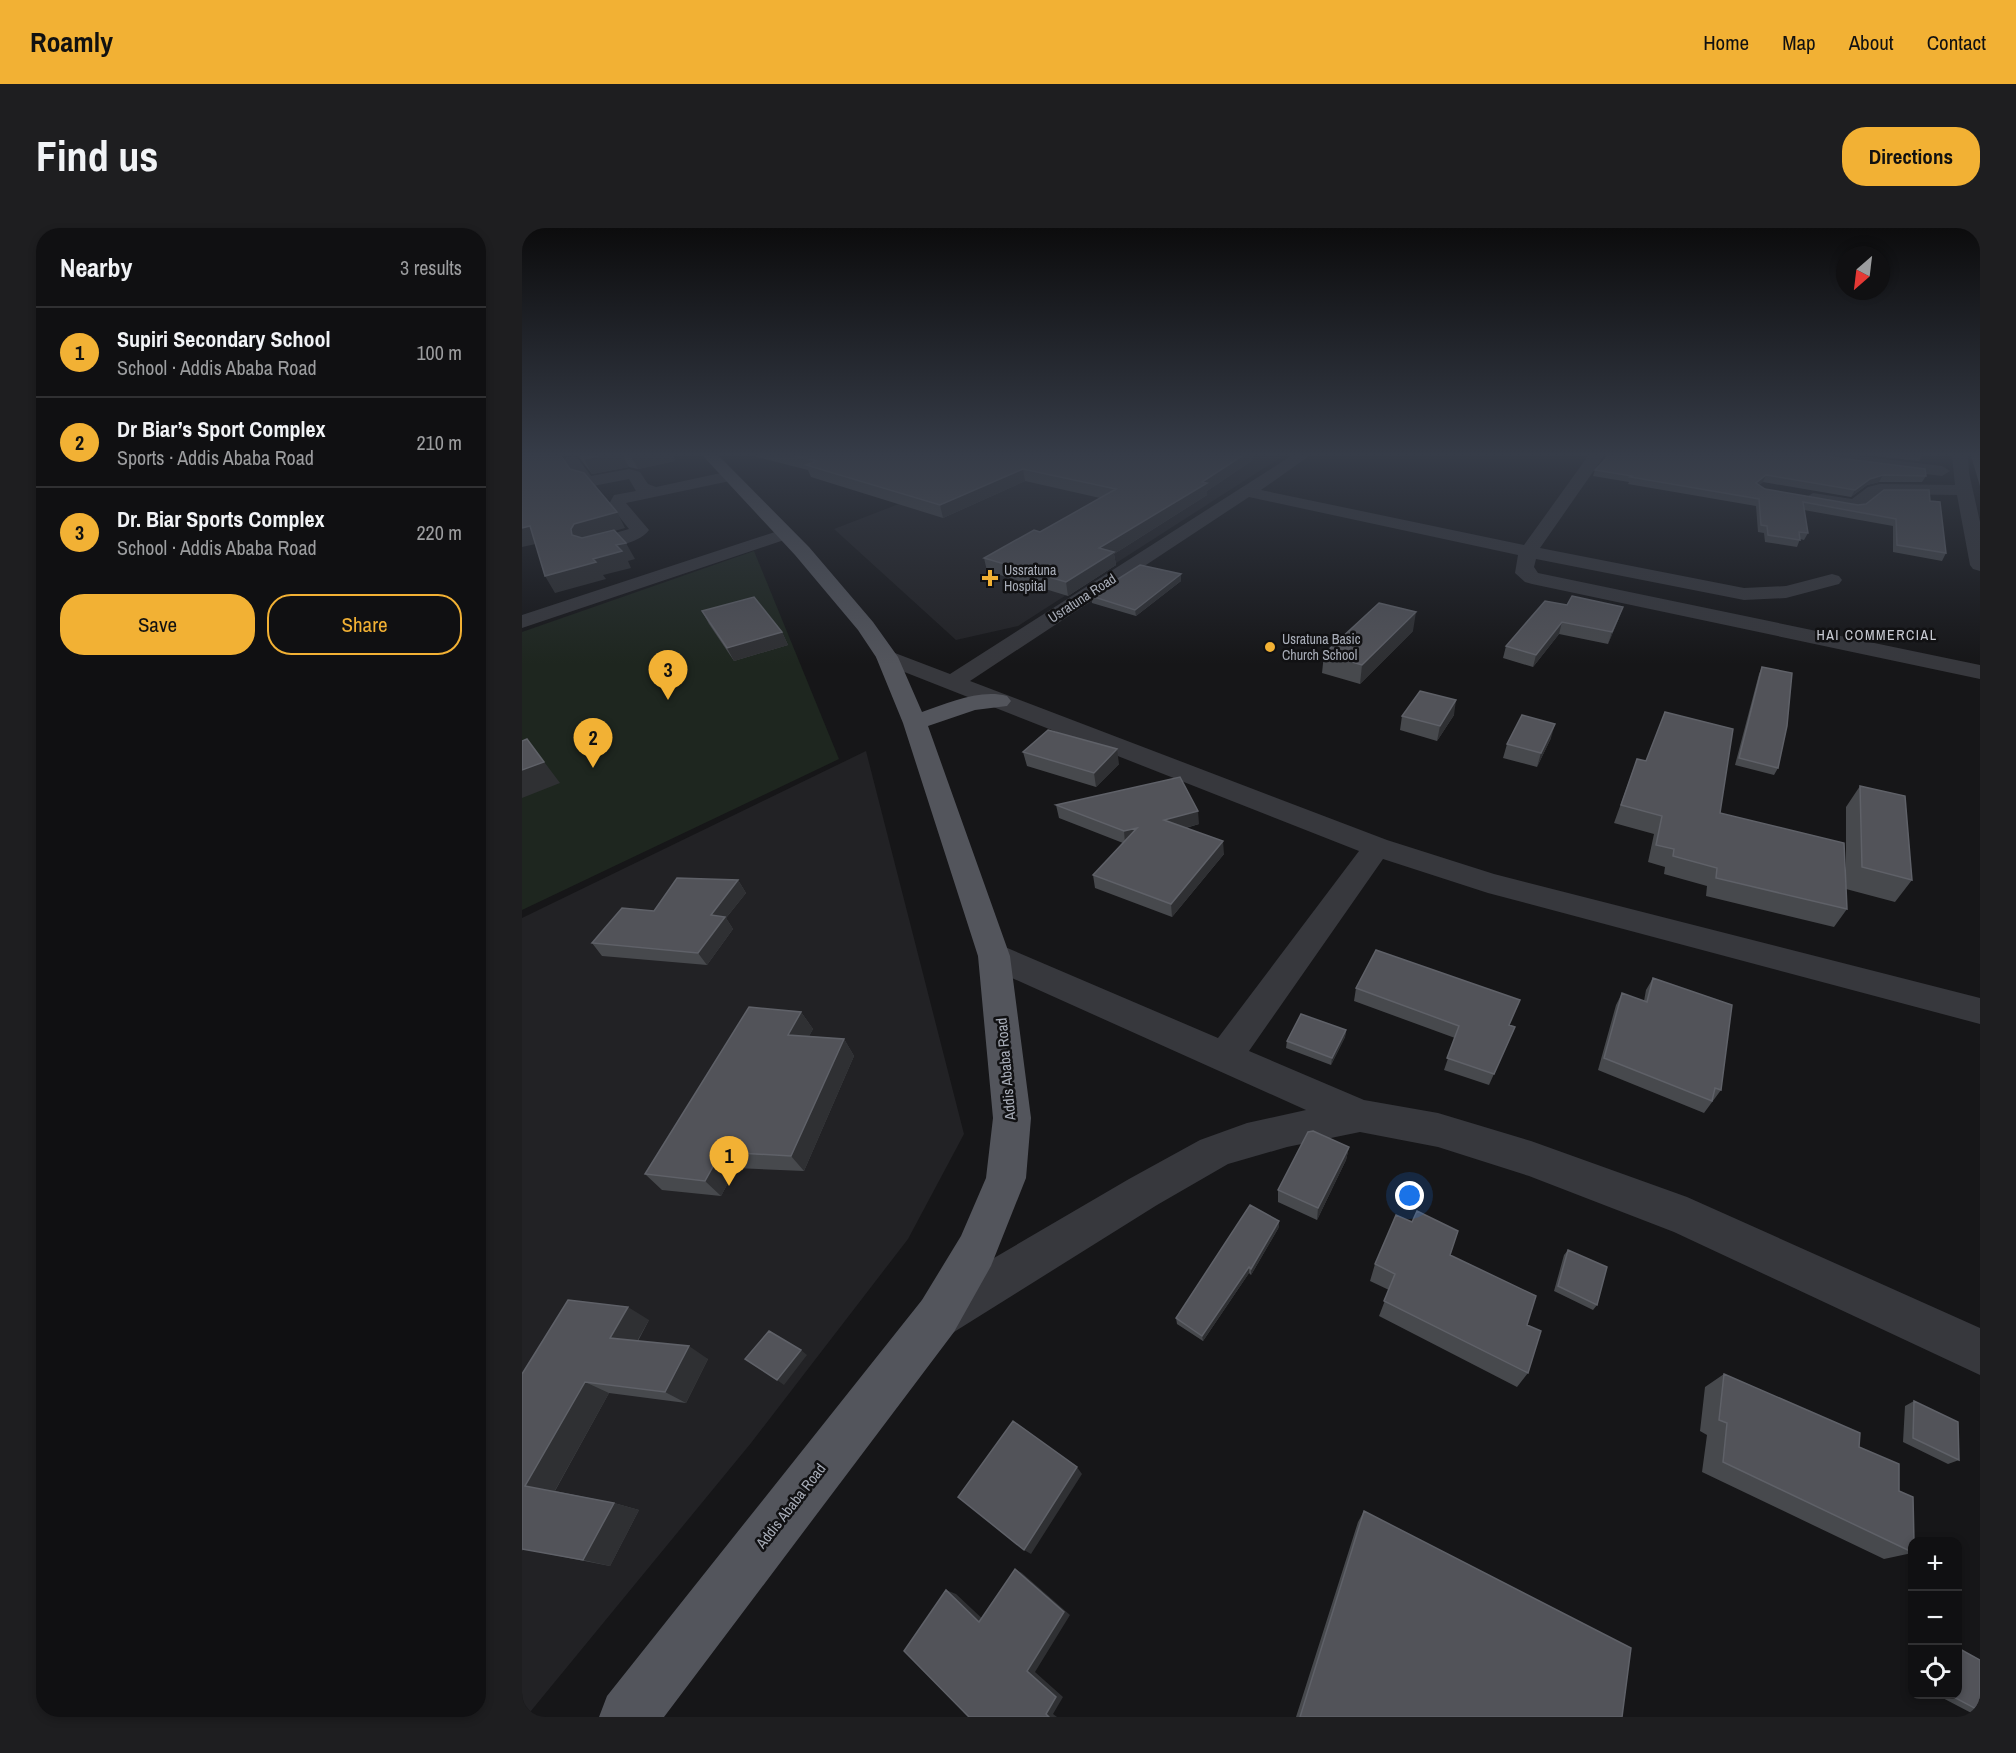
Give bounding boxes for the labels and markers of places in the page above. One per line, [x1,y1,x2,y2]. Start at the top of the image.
place label: Ussratuna Hospital [1004,561,1057,595]
marker: Ussratuna Hospital [981,569,999,587]
place label: Usratuna Basic Church School [1282,630,1361,664]
marker: Usratuna Basic Church School [1263,640,1277,654]
pin: 3 [648,650,688,700]
pin: 2 [574,718,612,768]
pin: 1 [710,1136,748,1186]

